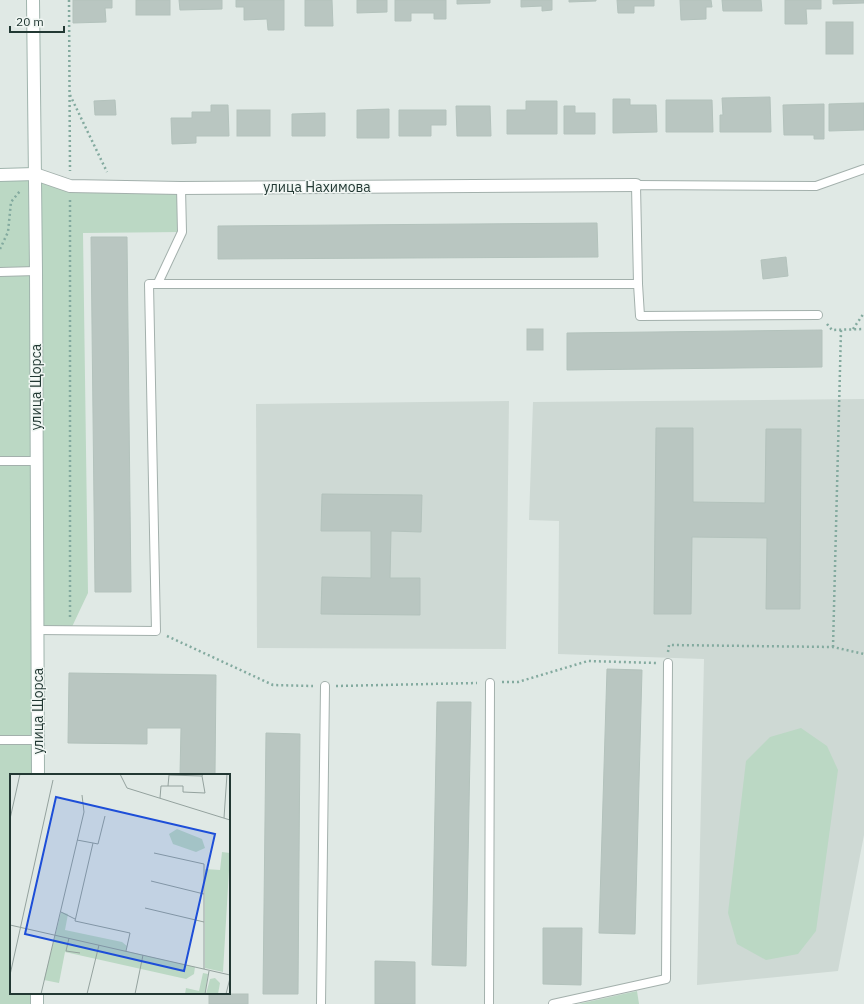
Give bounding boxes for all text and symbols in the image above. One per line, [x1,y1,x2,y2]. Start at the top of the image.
scale bar [10,8,64,34]
text: 20 m [16,14,44,29]
street label: улица Нахимова [263,178,371,196]
street label: улица Щорса [27,343,45,430]
street label: улица Щорса [29,667,47,754]
inset map [10,774,230,994]

